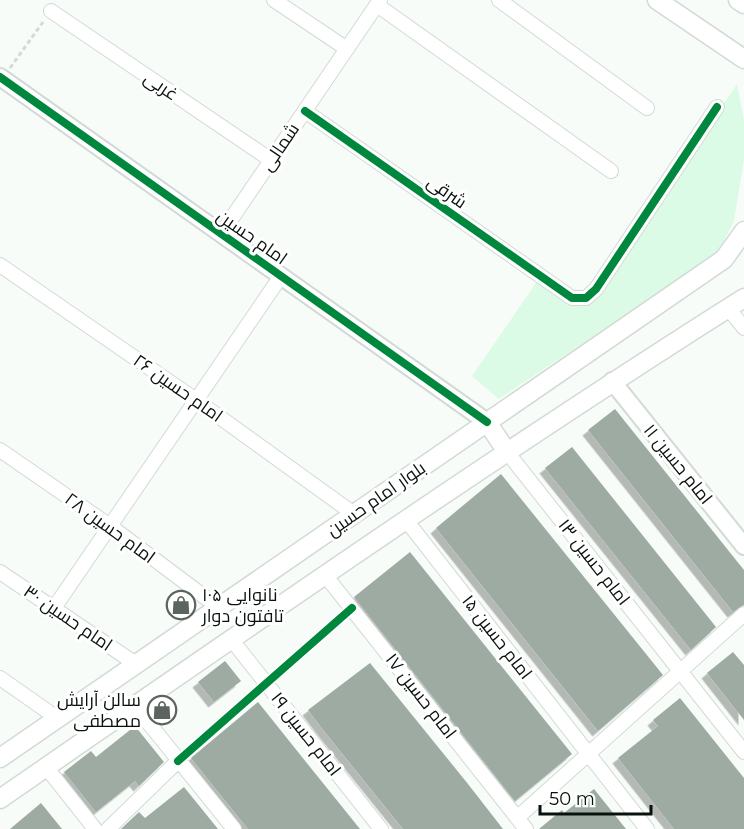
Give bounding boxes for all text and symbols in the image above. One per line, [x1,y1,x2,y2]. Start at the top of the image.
street label: غربی [140,67,182,105]
street label: شمالی [256,119,304,175]
street label: شرقی [423,171,471,213]
street label: امام حسین [212,205,292,270]
street label: امام حسین ۲۶ [129,349,227,428]
street label: امام حسین ۱۱ [638,419,717,509]
street label: بلوار امام حسین [322,457,430,542]
street label: امام حسین ۲۸ [60,488,160,569]
street label: امام حسین ۱۳ [553,514,635,610]
street label: امام حسین ۳۰ [19,580,117,657]
place label: نانوایی ۱۰۵ تافتون دوار [201,584,284,627]
shop icon: نانوایی ۱۰۵ تافتون دوار [165,589,197,621]
street label: امام حسین ۱۵ [456,590,537,684]
street label: امام حسین ۱۷ [380,649,461,744]
street label: امام حسین ۱۹ [266,688,346,781]
place label: سالن آرایش مصطفی [57,689,141,732]
shop icon: سالن آرایش مصطفی [146,694,178,726]
scale bar [540,778,651,816]
text: 50 m [549,788,595,810]

